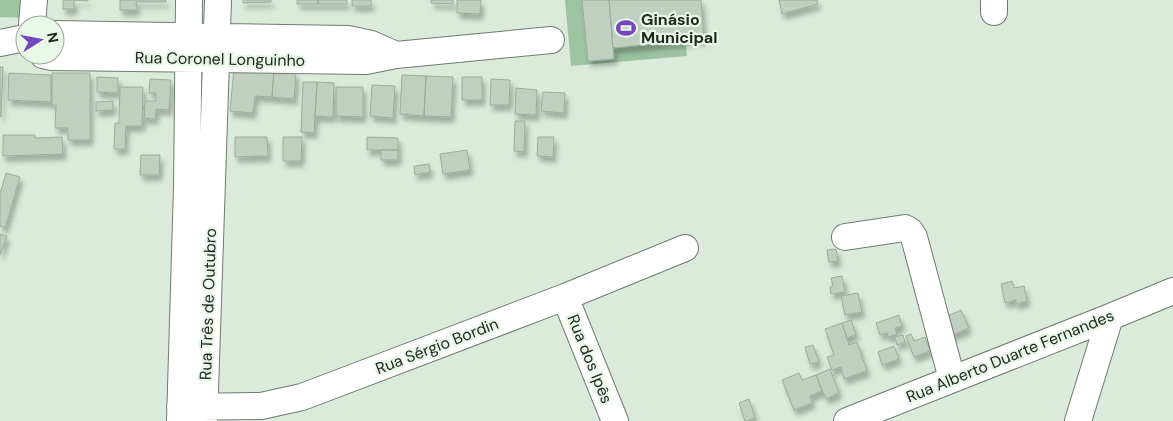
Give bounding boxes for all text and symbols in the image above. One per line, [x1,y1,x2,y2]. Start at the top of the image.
place label: Ginásio Municipal [641,9,718,48]
north arrow [15,15,65,65]
sports icon: Ginásio Municipal [615,17,637,39]
text: N [43,31,63,44]
street label: Rua Coronel Longuinho [135,47,305,71]
street label: Rua Três de Outubro [195,228,221,380]
street label: Rua Alberto Duarte Fernandes [903,305,1117,407]
street label: Rua dos Ipês [563,311,617,407]
street label: Rua Sérgio Bordin [373,313,501,379]

